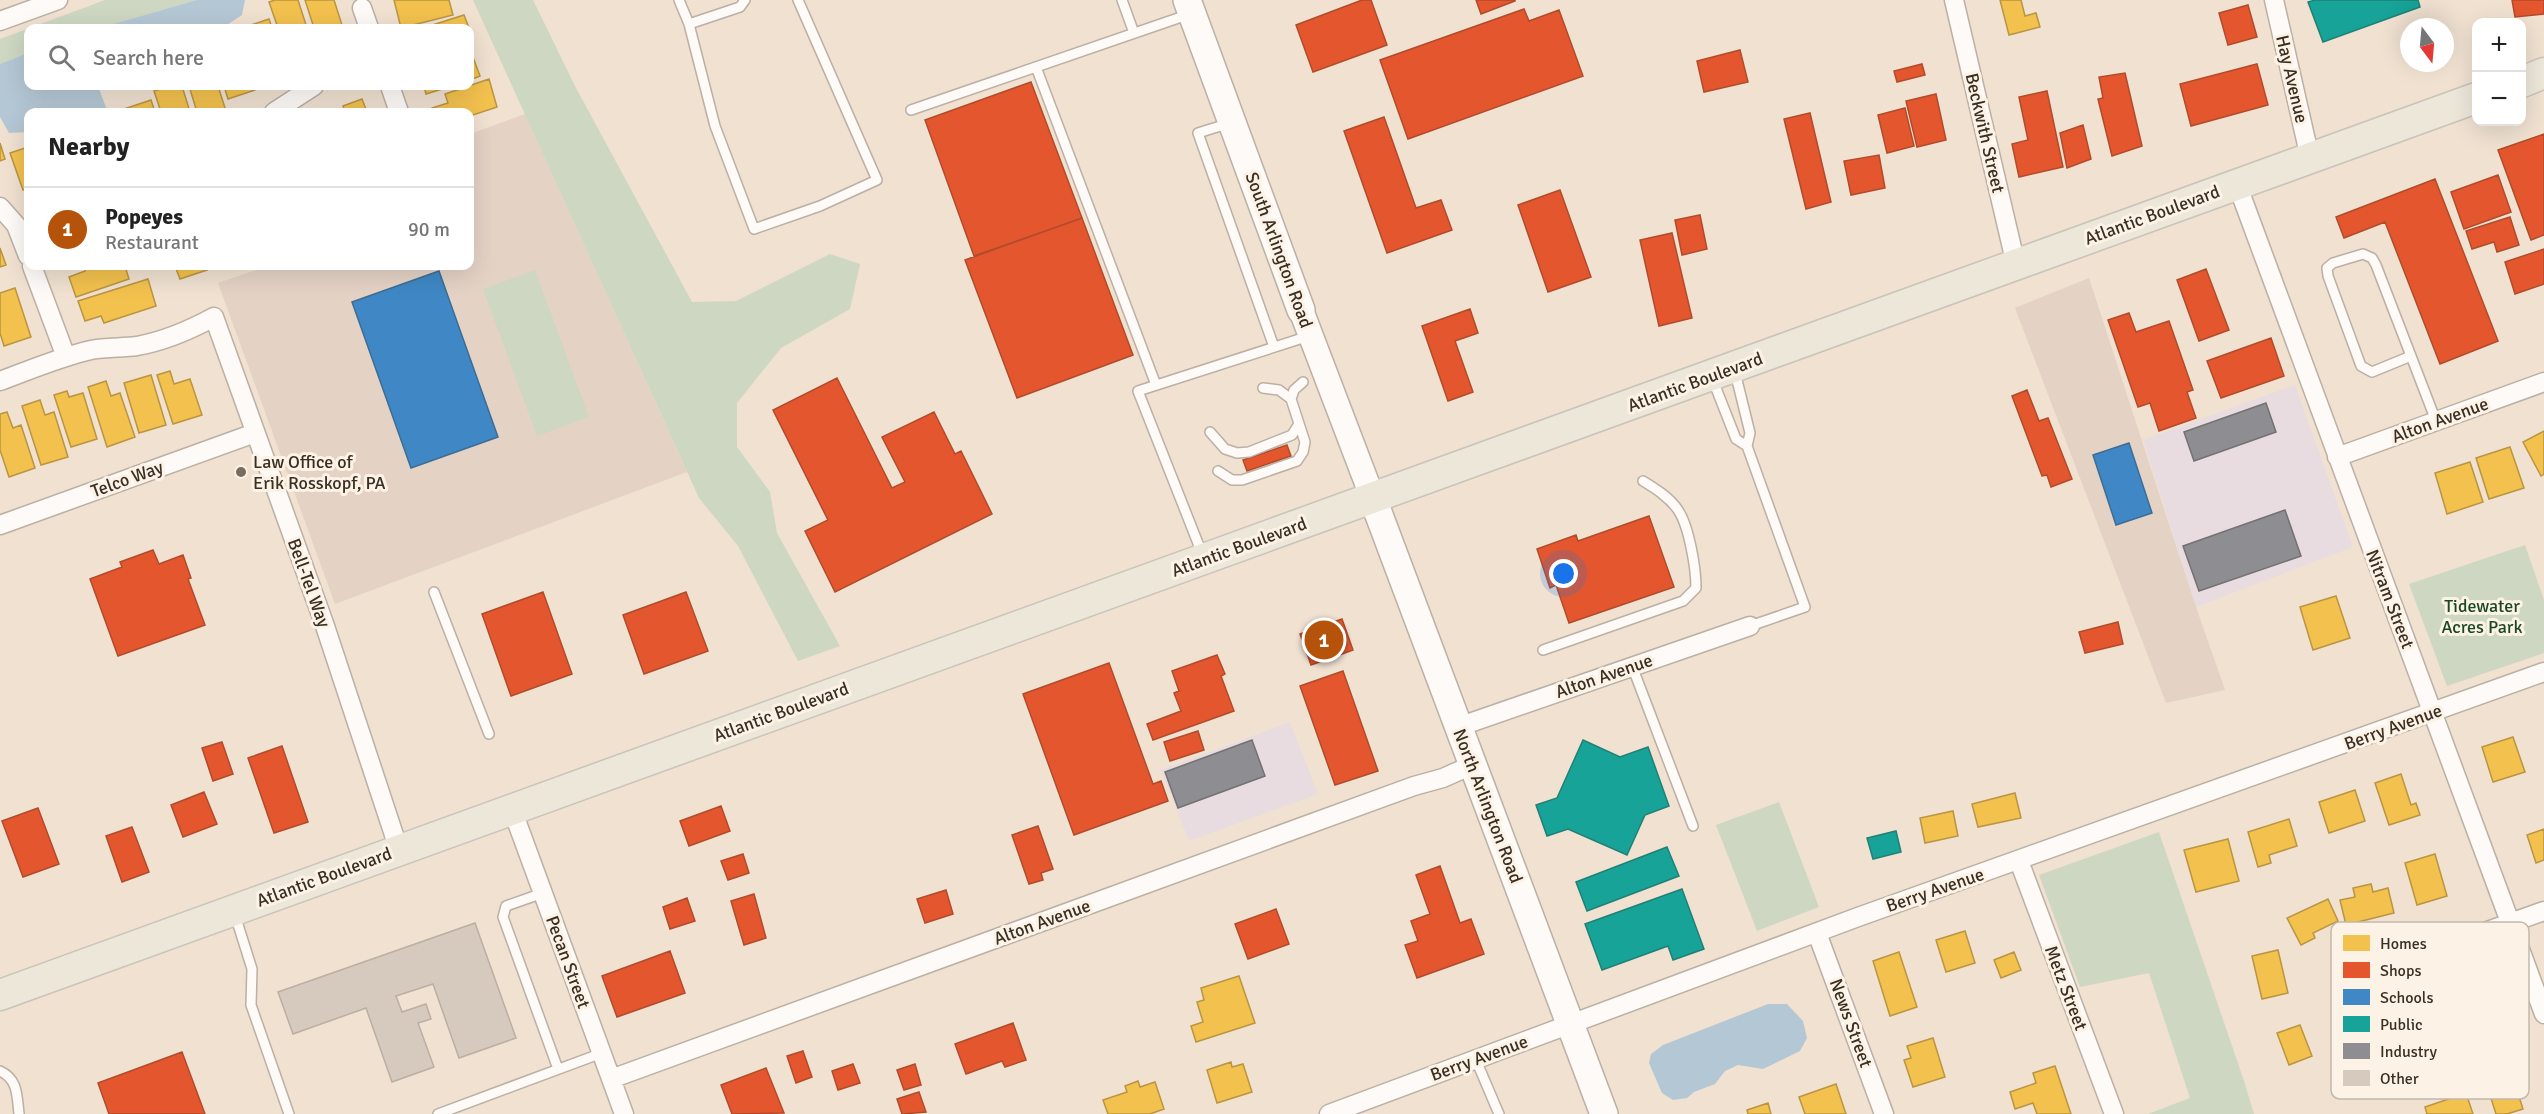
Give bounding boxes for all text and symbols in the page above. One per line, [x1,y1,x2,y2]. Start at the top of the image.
north arrow [2400,18,2454,72]
map controls [2472,18,2526,126]
button: + [2472,18,2526,72]
search box [24,24,474,90]
street label: Hay Avenue [2271,33,2313,125]
icon: search [45,41,78,74]
text: Search here [93,44,204,71]
street label: Beckwith Street [1961,71,2009,195]
button: − [2472,72,2526,126]
text: Nearby [48,131,129,163]
street label: South Arlington Road [1241,169,1317,331]
street label: Atlantic Boulevard [2081,180,2223,250]
text: Popeyes [105,203,183,230]
text: 1 [62,217,73,242]
text: 90 m [408,217,450,242]
text: Restaurant [105,230,199,255]
street label: Atlantic Boulevard [1624,347,1766,417]
street label: Alton Avenue [2389,392,2491,448]
place label: Law Office of Erik Rosskopf, PA [253,451,386,494]
street label: Telco Way [88,456,167,502]
marker: Law Office of Erik Rosskopf, PA [234,465,248,479]
street label: Atlantic Boulevard [1168,512,1310,582]
street label: Bell-Tel Way [283,536,335,631]
street label: Nitram Street [2361,546,2419,652]
your location [1549,559,1578,588]
park label: Tidewater Acres Park [2441,595,2523,638]
pin: 1 [1304,618,1344,662]
street label: Alton Avenue [1552,649,1656,703]
street label: Atlantic Boulevard [710,677,852,747]
street label: Berry Avenue [2341,699,2445,755]
street label: North Arlington Road [1448,726,1528,886]
street label: Atlantic Boulevard [253,842,395,912]
street label: Berry Avenue [1883,863,1987,917]
street label: Alton Avenue [991,894,1093,950]
street label: Pecan Street [541,913,595,1011]
legend [2331,922,2529,1099]
text: Homes [2380,934,2427,954]
street label: Metz Street [2040,943,2092,1033]
text: Shops [2380,961,2421,981]
street label: News Street [1825,976,1877,1070]
text: Schools [2380,988,2433,1008]
text: Public [2380,1015,2423,1035]
street label: Berry Avenue [1427,1030,1531,1086]
text: Industry [2380,1042,2438,1062]
text: Other [2380,1069,2419,1089]

